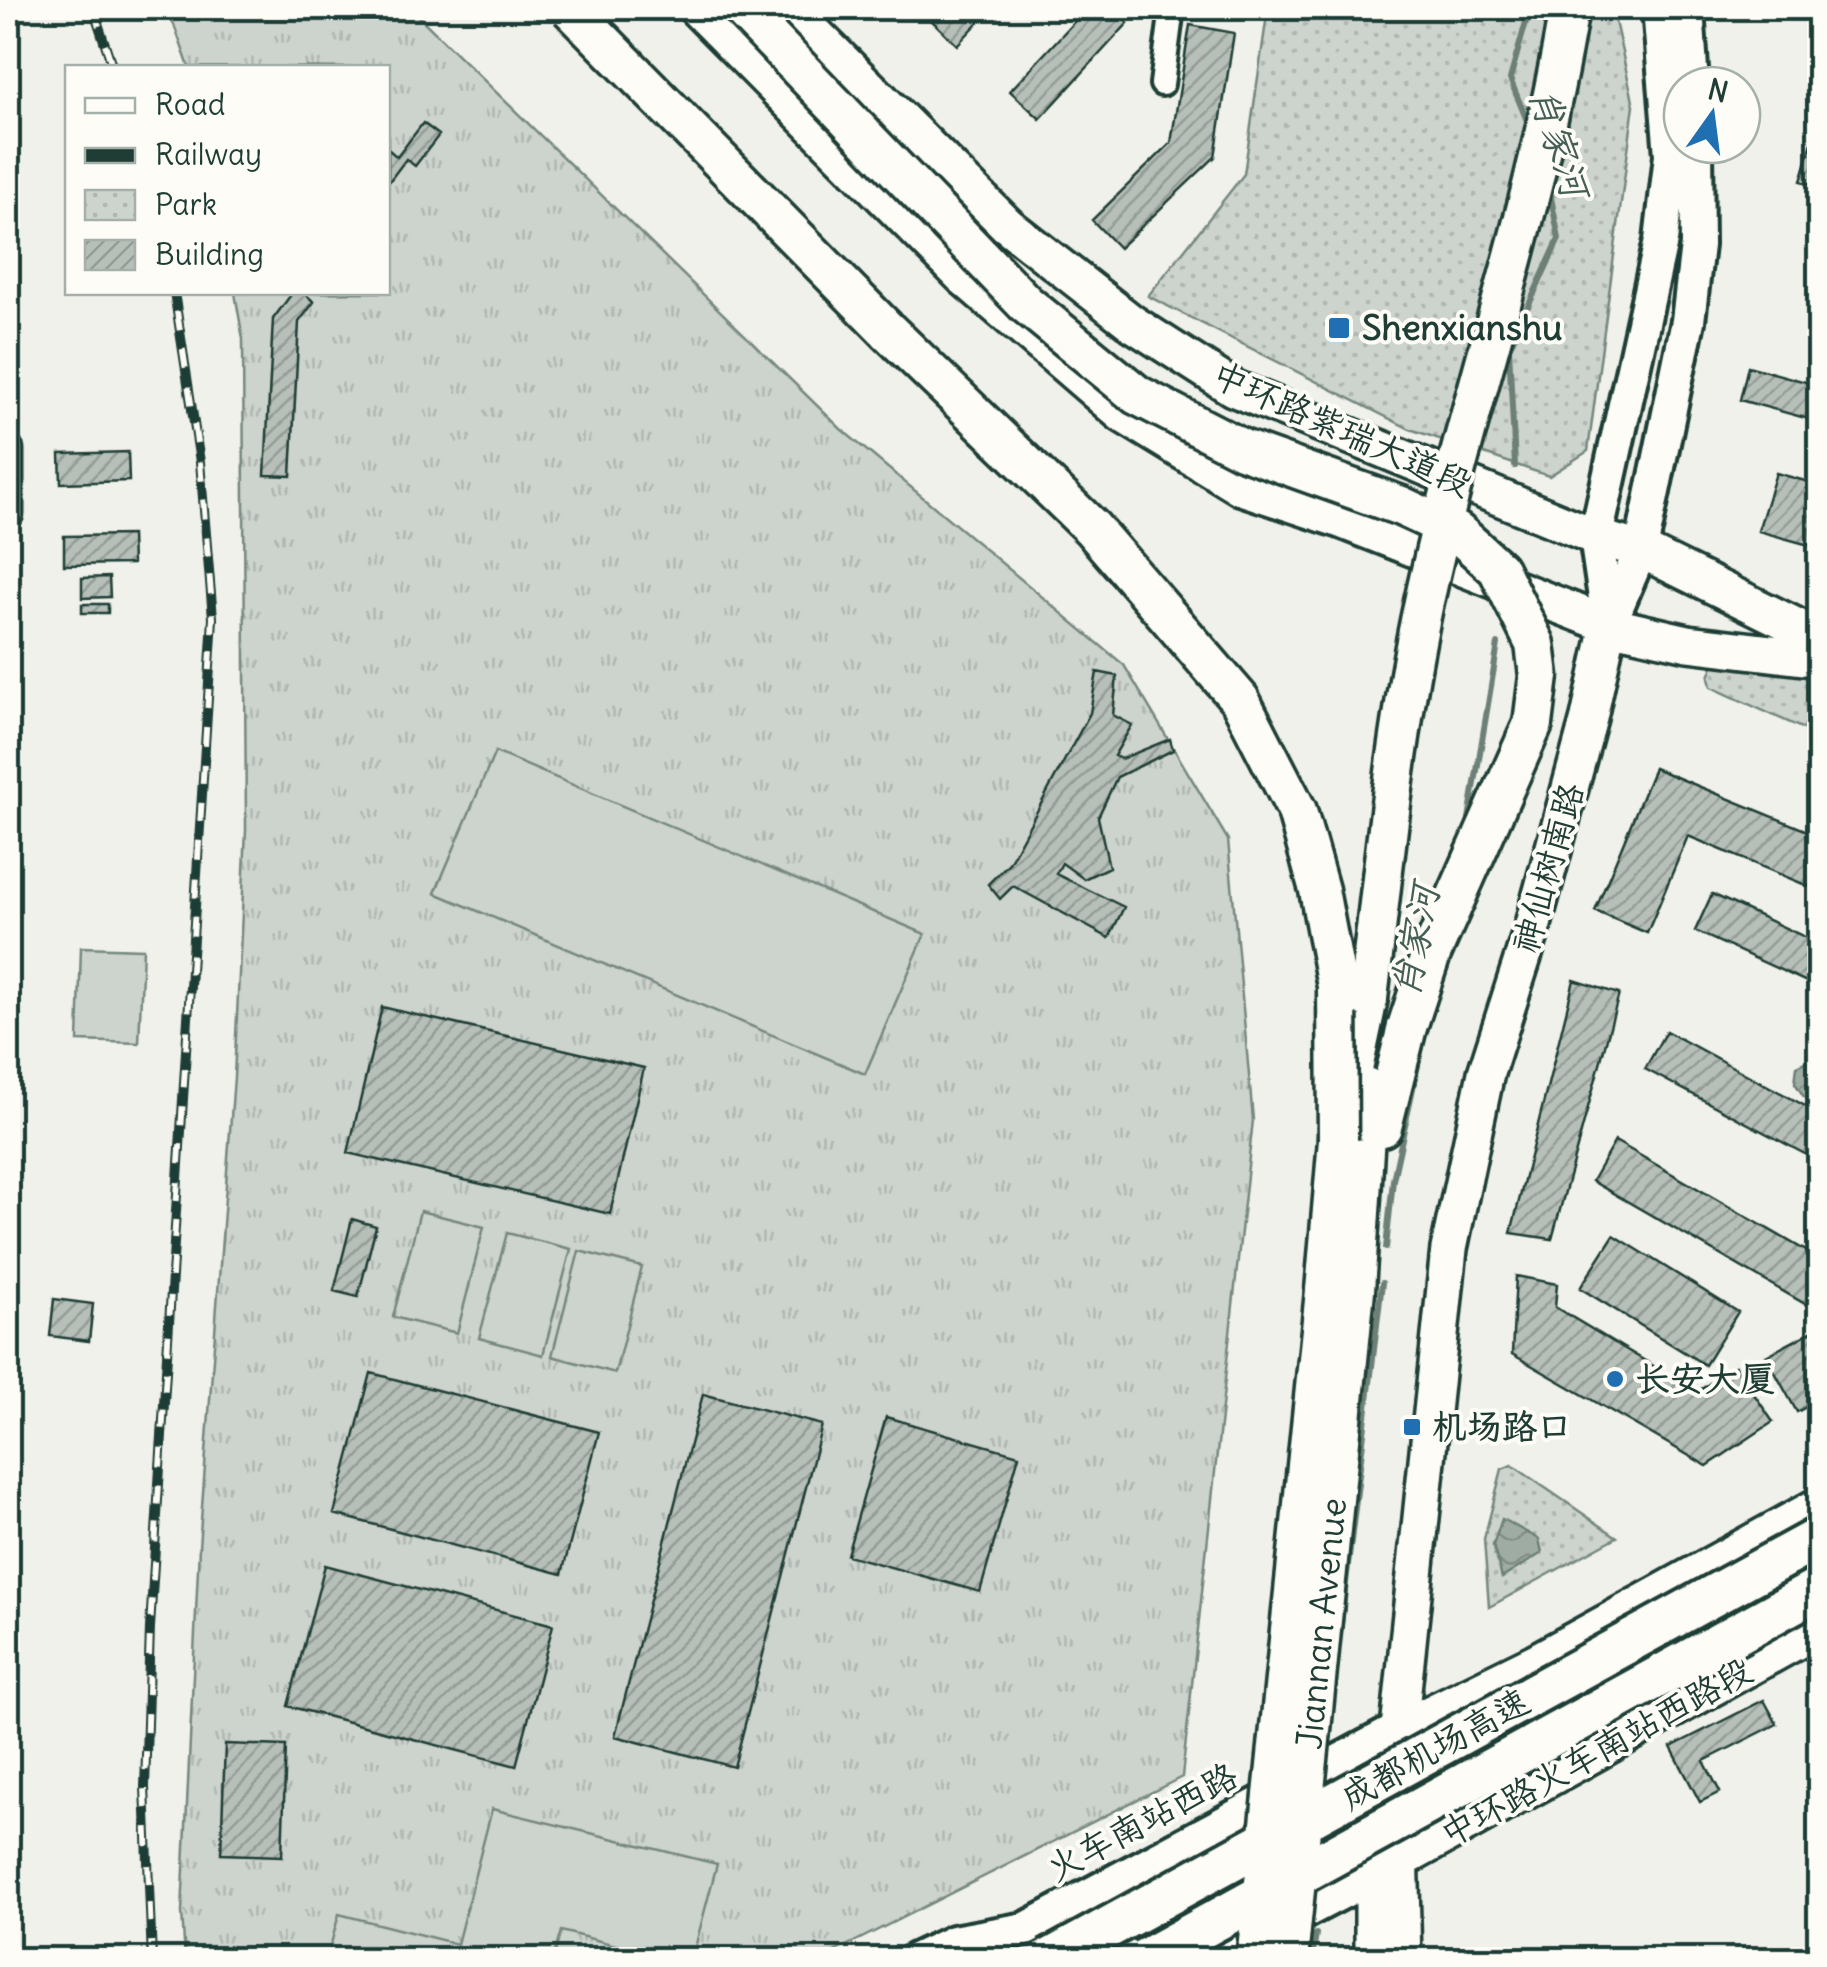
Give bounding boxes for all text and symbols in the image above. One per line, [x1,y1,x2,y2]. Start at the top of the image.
legend [65,65,390,295]
north arrow [1662,65,1762,165]
text: N [1704,71,1732,111]
water label: 肖家河 [1520,80,1601,209]
text: Road [155,85,225,123]
text: Railway [155,135,262,173]
text: Park [155,185,217,223]
text: Building [155,235,264,273]
place label: Shenxianshu [1362,305,1562,349]
marker: Shenxianshu [1326,315,1352,341]
street label: 中环路紫瑞大道段 [1206,351,1479,505]
street label: 神仙树南路 [1502,778,1592,958]
water label: 肖家河 [1381,875,1450,1001]
place label: 长安大厦 [1635,1356,1775,1400]
marker: 长安大厦 [1604,1368,1626,1390]
place label: 机场路口 [1432,1404,1572,1448]
marker: 机场路口 [1401,1416,1423,1438]
street label: Jiannan Avenue [1286,1496,1355,1751]
street label: 中环路火车南站西路段 [1432,1647,1759,1855]
street label: 成都机场高速 [1332,1678,1537,1818]
street label: 火车南站西路 [1038,1752,1245,1890]

